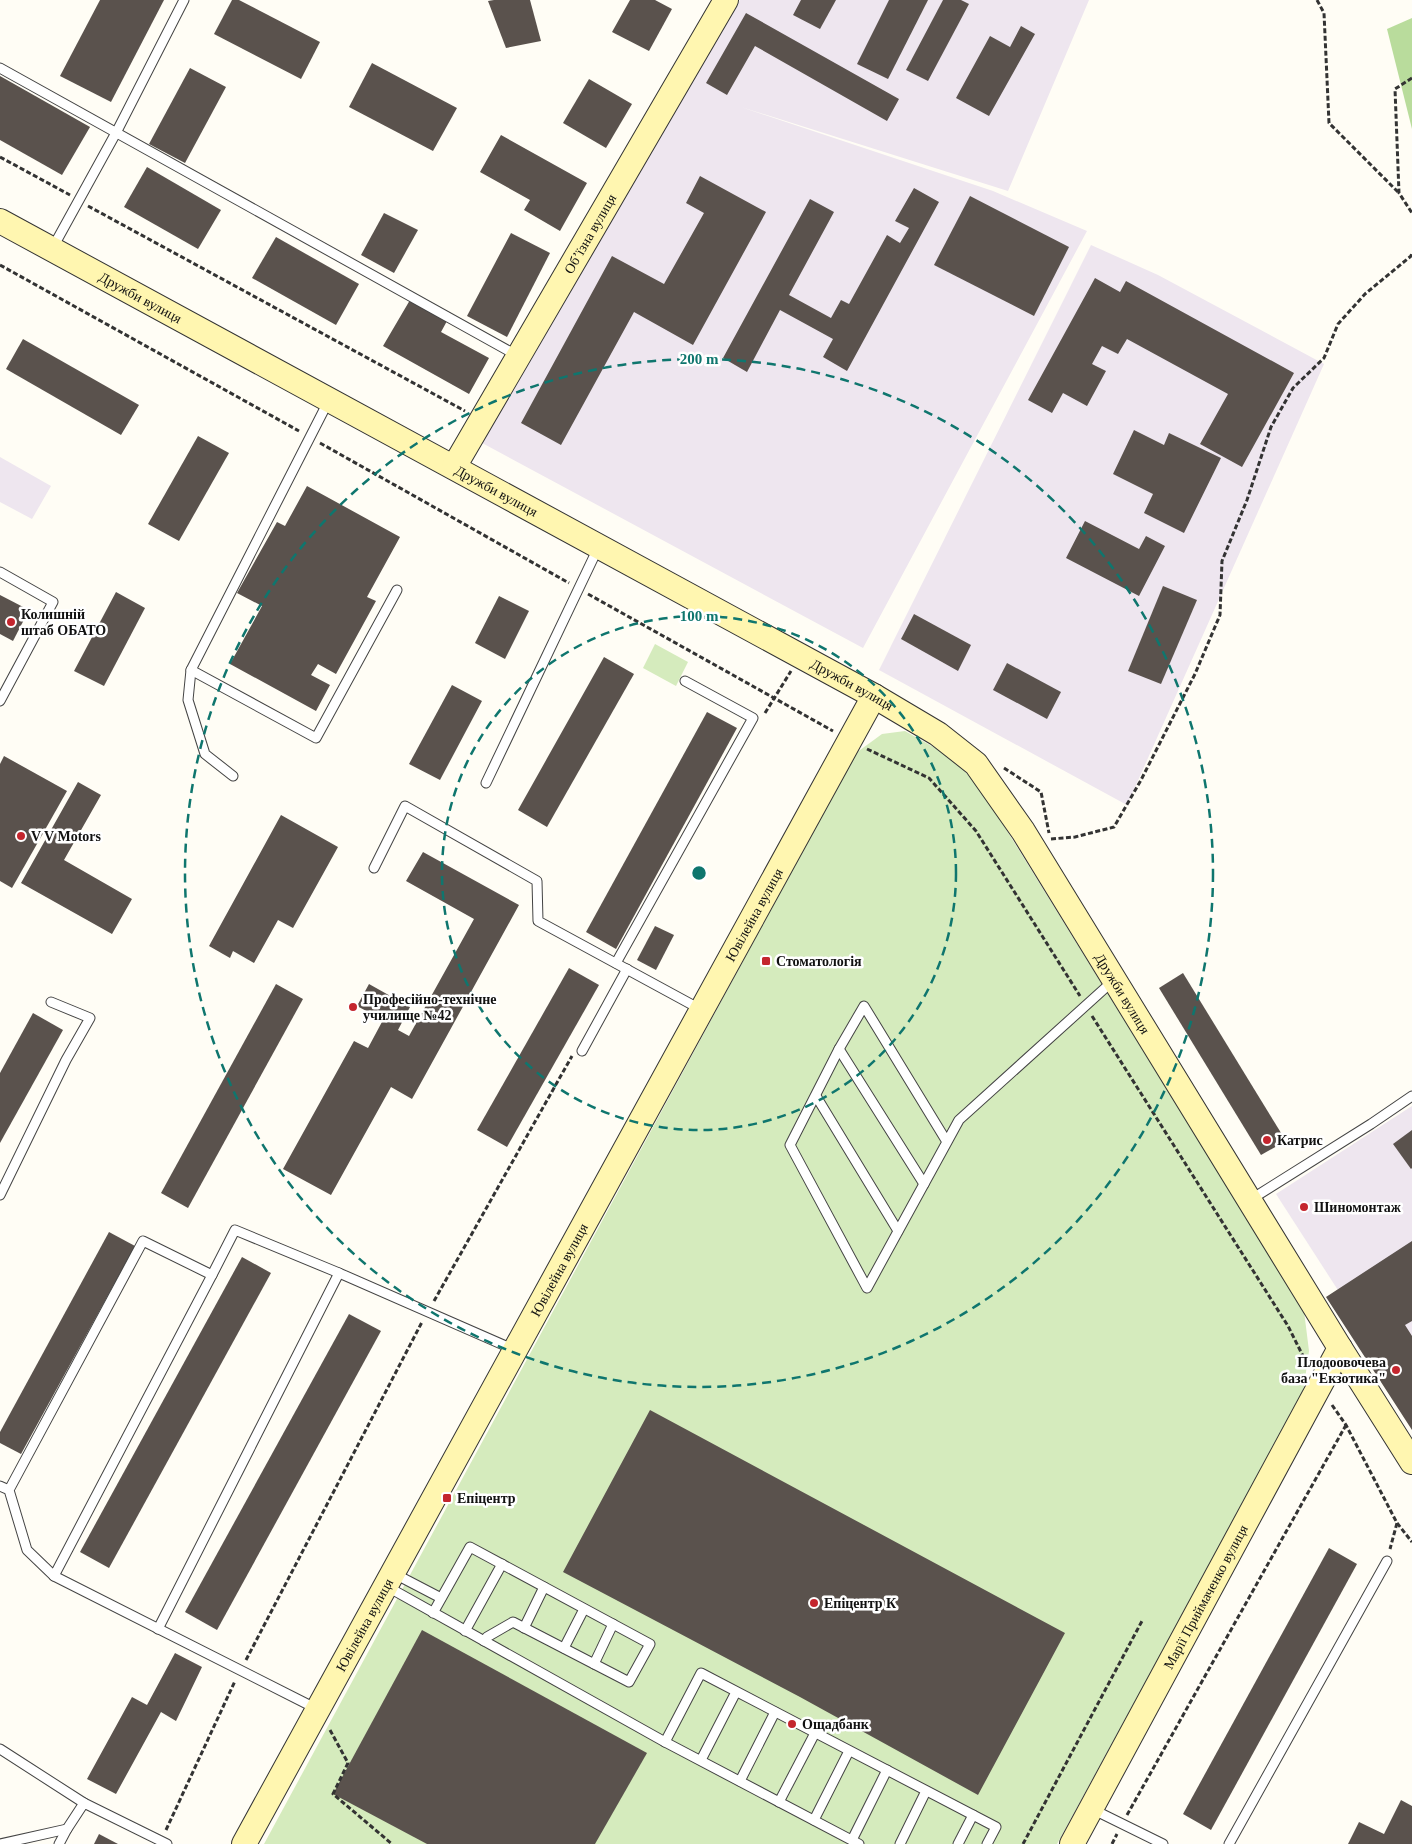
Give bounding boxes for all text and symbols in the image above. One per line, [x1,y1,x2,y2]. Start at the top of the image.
street label: Об’їзна вулиця [561,191,620,276]
street label: Дружби вулиця [96,269,185,327]
text: 200 m [680,351,719,367]
street label: Дружби вулиця [452,463,541,520]
place label: Колишній штаб ОБАТО [21,607,106,638]
text: 100 m [680,608,719,624]
marker: Колишній штаб ОБАТО [5,616,17,628]
street label: Дружби вулиця [808,656,896,714]
place label: V V Motors [31,829,102,844]
marker: V V Motors [15,830,27,842]
centre of rings [690,864,708,882]
street label: Ювілейна вулиця [723,865,786,964]
street label: Дружби вулиця [1092,951,1153,1037]
place label: Стоматологія [776,954,862,969]
marker: Стоматологія [760,955,772,967]
place label: Професійно-технічне училище №42 [363,992,497,1023]
marker: Професійно-технічне училище №42 [347,1001,359,1013]
place label: Катрис [1277,1133,1323,1148]
marker: Катрис [1261,1134,1273,1146]
place label: Шиномонтаж [1314,1200,1402,1215]
marker: Шиномонтаж [1298,1201,1310,1213]
street label: Ювілейна вулиця [528,1220,591,1319]
place label: Плодоовочева база "Екзотика" [1281,1355,1386,1386]
marker: Плодоовочева база "Екзотика" [1390,1364,1402,1376]
place label: Епіцентр [457,1491,516,1506]
marker: Епіцентр [441,1492,453,1504]
street label: Марії Приймаченко вулиця [1161,1522,1251,1672]
street label: Ювілейна вулиця [333,1575,397,1674]
place label: Епіцентр К [824,1596,897,1611]
marker: Епіцентр К [808,1597,820,1609]
place label: Ощадбанк [802,1717,870,1732]
marker: Ощадбанк [786,1718,798,1730]

